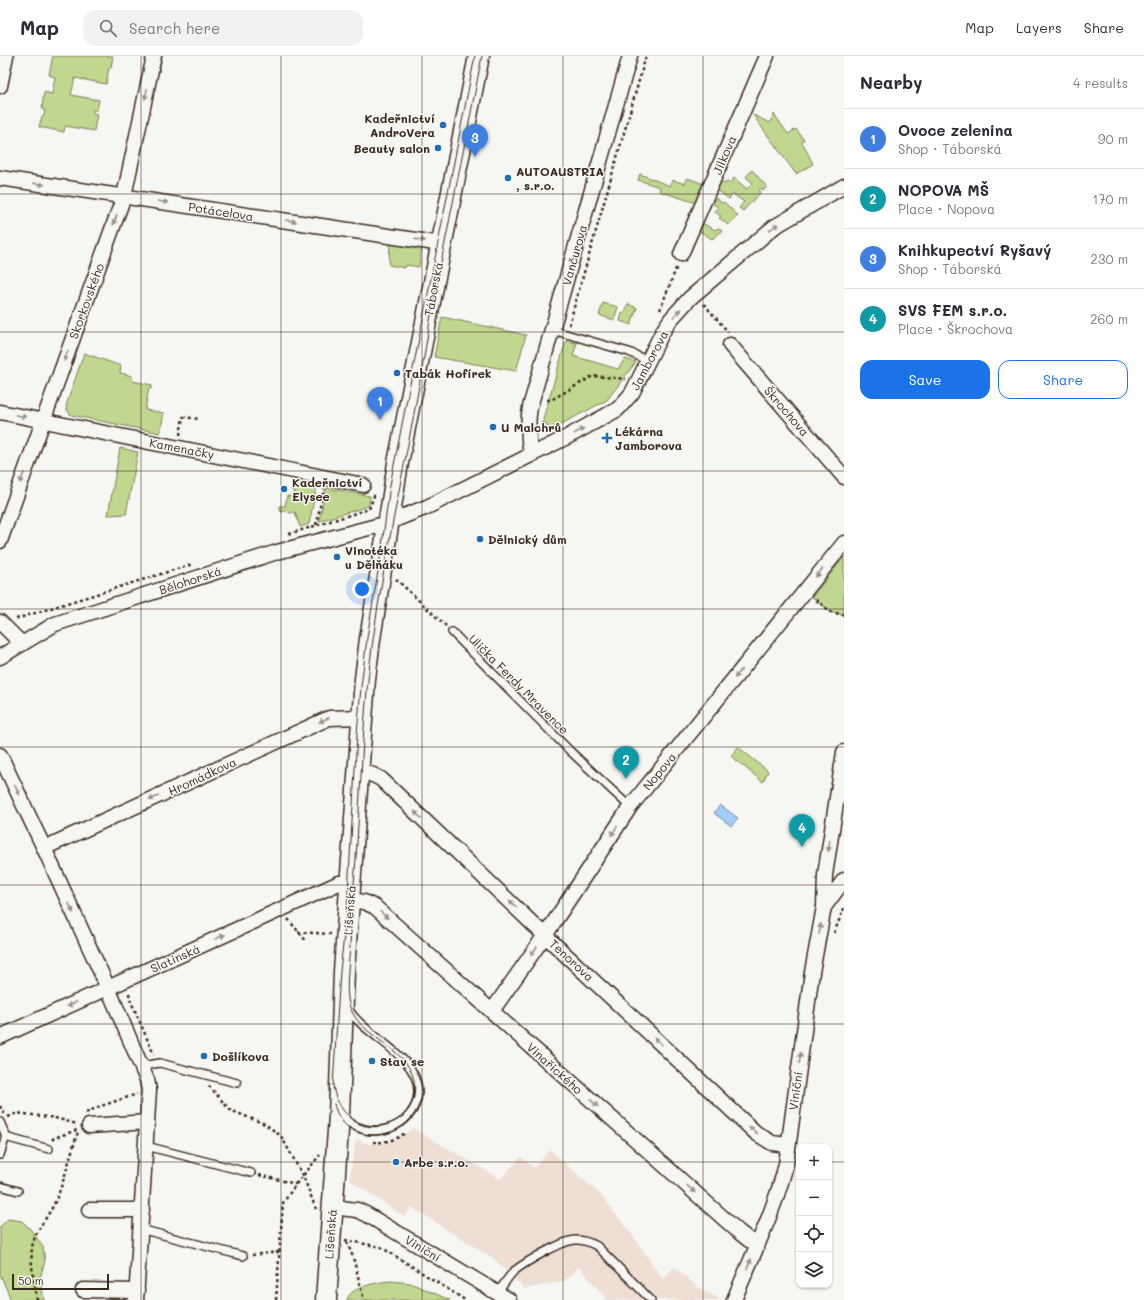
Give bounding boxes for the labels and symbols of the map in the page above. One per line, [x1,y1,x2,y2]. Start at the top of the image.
one-way arrow [143,88,149,100]
place label: Kadeřnictví AndroVera [365,110,435,140]
marker: Kadeřnictví AndroVera [438,120,448,130]
pin: 3 [462,124,488,157]
street label: Jílkova [709,133,739,177]
place label: Beauty salon [354,140,430,156]
marker: Beauty salon [433,143,443,153]
place label: AUTOAUSTRIA , s.r.o. [516,163,604,193]
marker: AUTOAUSTRIA , s.r.o. [503,173,513,183]
one-way arrow [33,181,45,187]
street label: Potácelova [187,198,255,224]
one-way arrow [157,199,169,205]
one-way arrow [112,215,118,227]
one-way arrow [285,218,297,224]
street label: Vančurova [558,223,590,287]
one-way arrow [769,223,780,231]
one-way arrow [414,238,426,244]
street label: Skorkovského [65,261,107,341]
street label: Táborská [420,261,446,317]
one-way arrow [672,308,681,318]
street label: Jamborova [627,327,671,393]
one-way arrow [63,350,69,362]
place label: Tabák Hofírek [405,365,491,381]
marker: Tabák Hofírek [392,368,402,378]
street label: Škrochova [761,383,813,439]
pin: 1 [367,387,393,420]
one-way arrow [15,414,27,420]
place label: U Malchrů [501,419,561,435]
marker: U Malchrů [488,422,498,432]
place label: Lékárna Jamborova [615,423,682,453]
one-way arrow [573,427,585,434]
marker: Lékárna Jamborova [602,433,612,443]
street label: Kamenačky [148,434,216,462]
one-way arrow [19,472,25,484]
place label: Kadeřnictví Elysee [292,474,362,504]
marker: Kadeřnictví Elysee [279,484,289,494]
place label: Dělnický dům [488,531,566,547]
marker: Dělnický dům [475,534,485,544]
place label: Vinotéka u Dělňáku [345,542,403,572]
marker: Vinotéka u Dělňáku [332,552,342,562]
street label: Bělohorská [157,562,223,598]
one-way arrow [815,568,824,579]
your location [352,579,372,599]
street label: Ulička Ferdy Mravence [466,631,572,737]
one-way arrow [733,669,742,680]
one-way arrow [317,718,329,724]
pin: 2 [613,746,639,779]
street label: Nopova [639,749,679,793]
street label: Hromádkova [165,753,239,799]
one-way arrow [14,784,20,796]
one-way arrow [149,795,160,801]
one-way arrow [413,810,423,819]
pin: 4 [789,814,815,847]
one-way arrow [610,826,618,837]
one-way arrow [826,840,832,852]
street label: Líšeňská [339,885,359,935]
one-way arrow [508,900,517,909]
one-way arrow [68,902,75,914]
one-way arrow [379,911,390,920]
one-way arrow [817,923,823,935]
one-way arrow [214,934,226,940]
street label: Tenorova [546,935,598,985]
street label: Slatinská [148,940,202,976]
one-way arrow [530,946,538,956]
one-way arrow [67,1001,78,1007]
one-way arrow [654,1037,663,1046]
street label: Vinařického [524,1039,586,1097]
place label: Došlíkova [212,1048,269,1064]
marker: Došlíkova [199,1051,209,1061]
one-way arrow [797,1052,803,1064]
place label: Stav se [380,1053,424,1069]
marker: Stav se [367,1056,377,1066]
street label: Viniční [784,1070,806,1112]
one-way arrow [588,1098,599,1107]
one-way arrow [749,1126,758,1135]
place label: Arbe s.r.o. [404,1154,468,1170]
marker: Arbe s.r.o. [391,1157,401,1167]
one-way arrow [686,1184,696,1194]
street label: Líšeňská [320,1209,340,1259]
street label: Viniční [402,1231,444,1265]
one-way arrow [746,1258,752,1270]
scale bar [12,1272,109,1291]

